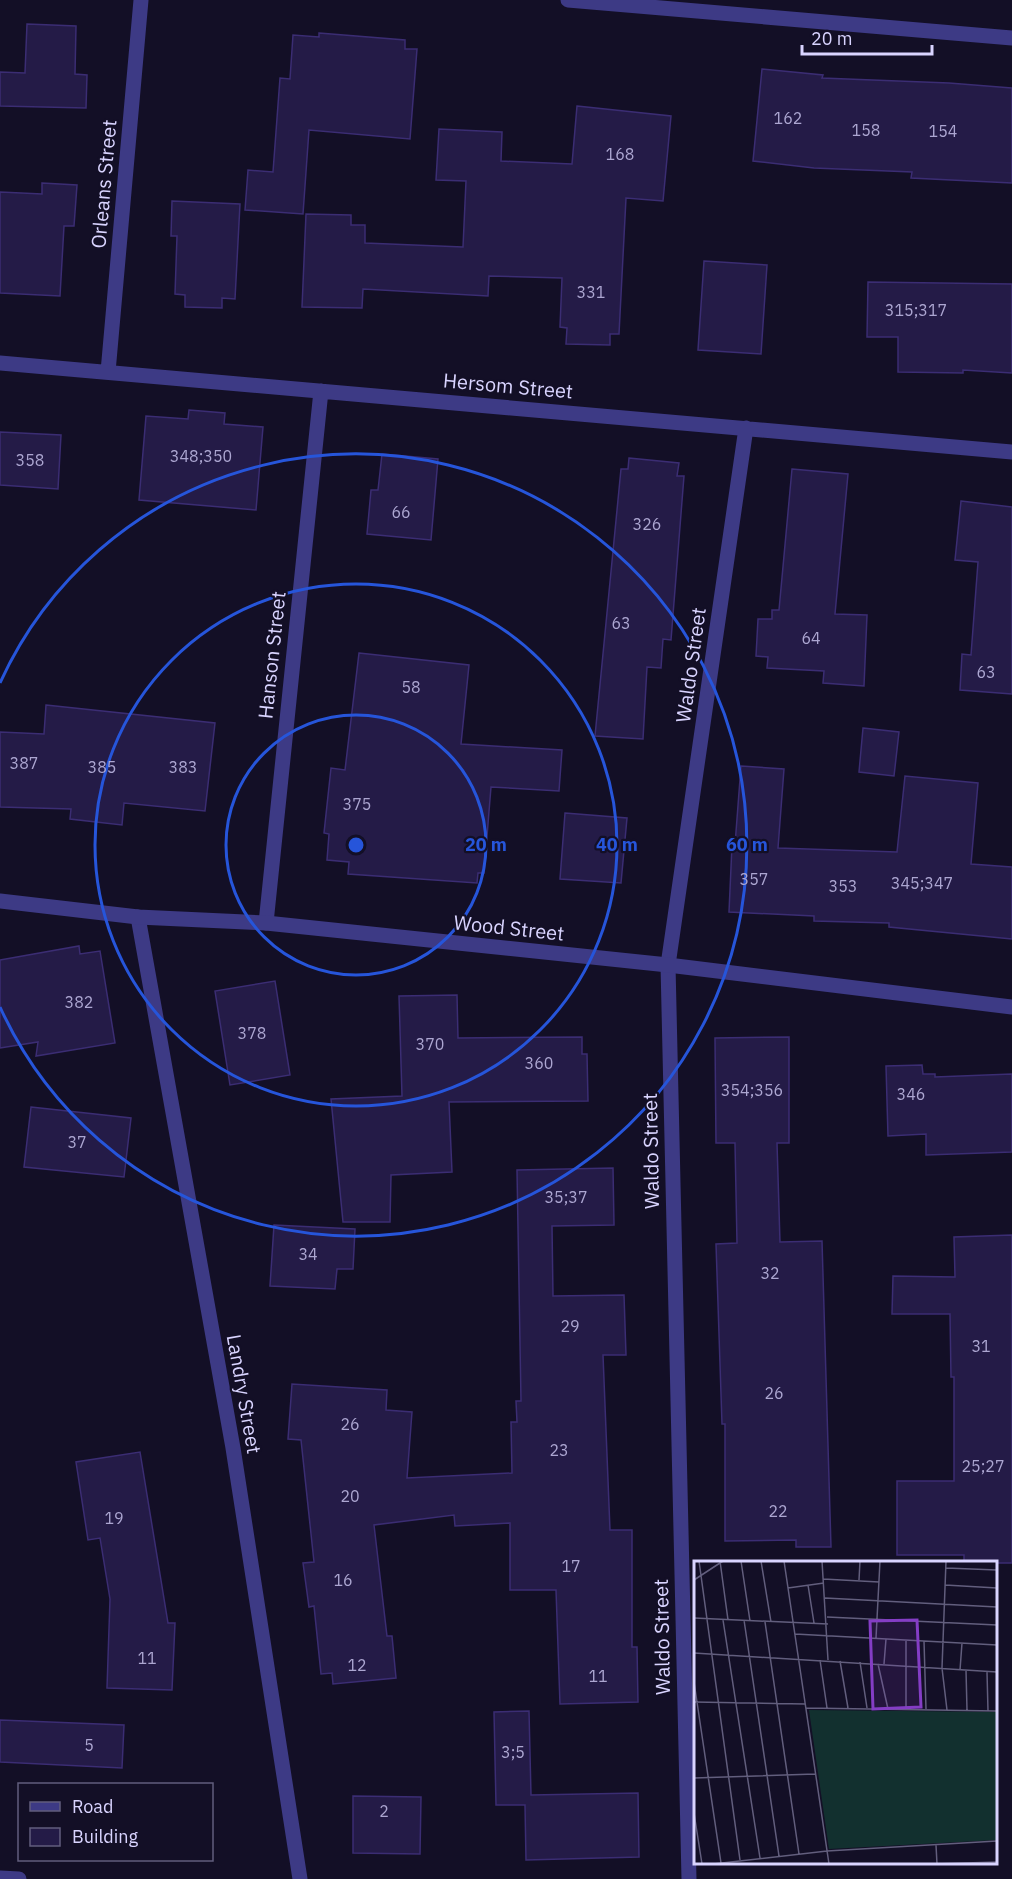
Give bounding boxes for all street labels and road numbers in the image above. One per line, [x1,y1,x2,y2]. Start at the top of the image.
street label: Orleans Street [84,118,123,250]
street label: Hersom Street [442,366,574,405]
street label: Hanson Street [251,590,292,720]
street label: Waldo Street [669,606,712,724]
street label: Wood Street [452,908,566,947]
street label: Waldo Street [636,1093,665,1209]
street label: Landry Street [221,1332,268,1456]
street label: Waldo Street [647,1579,676,1695]

